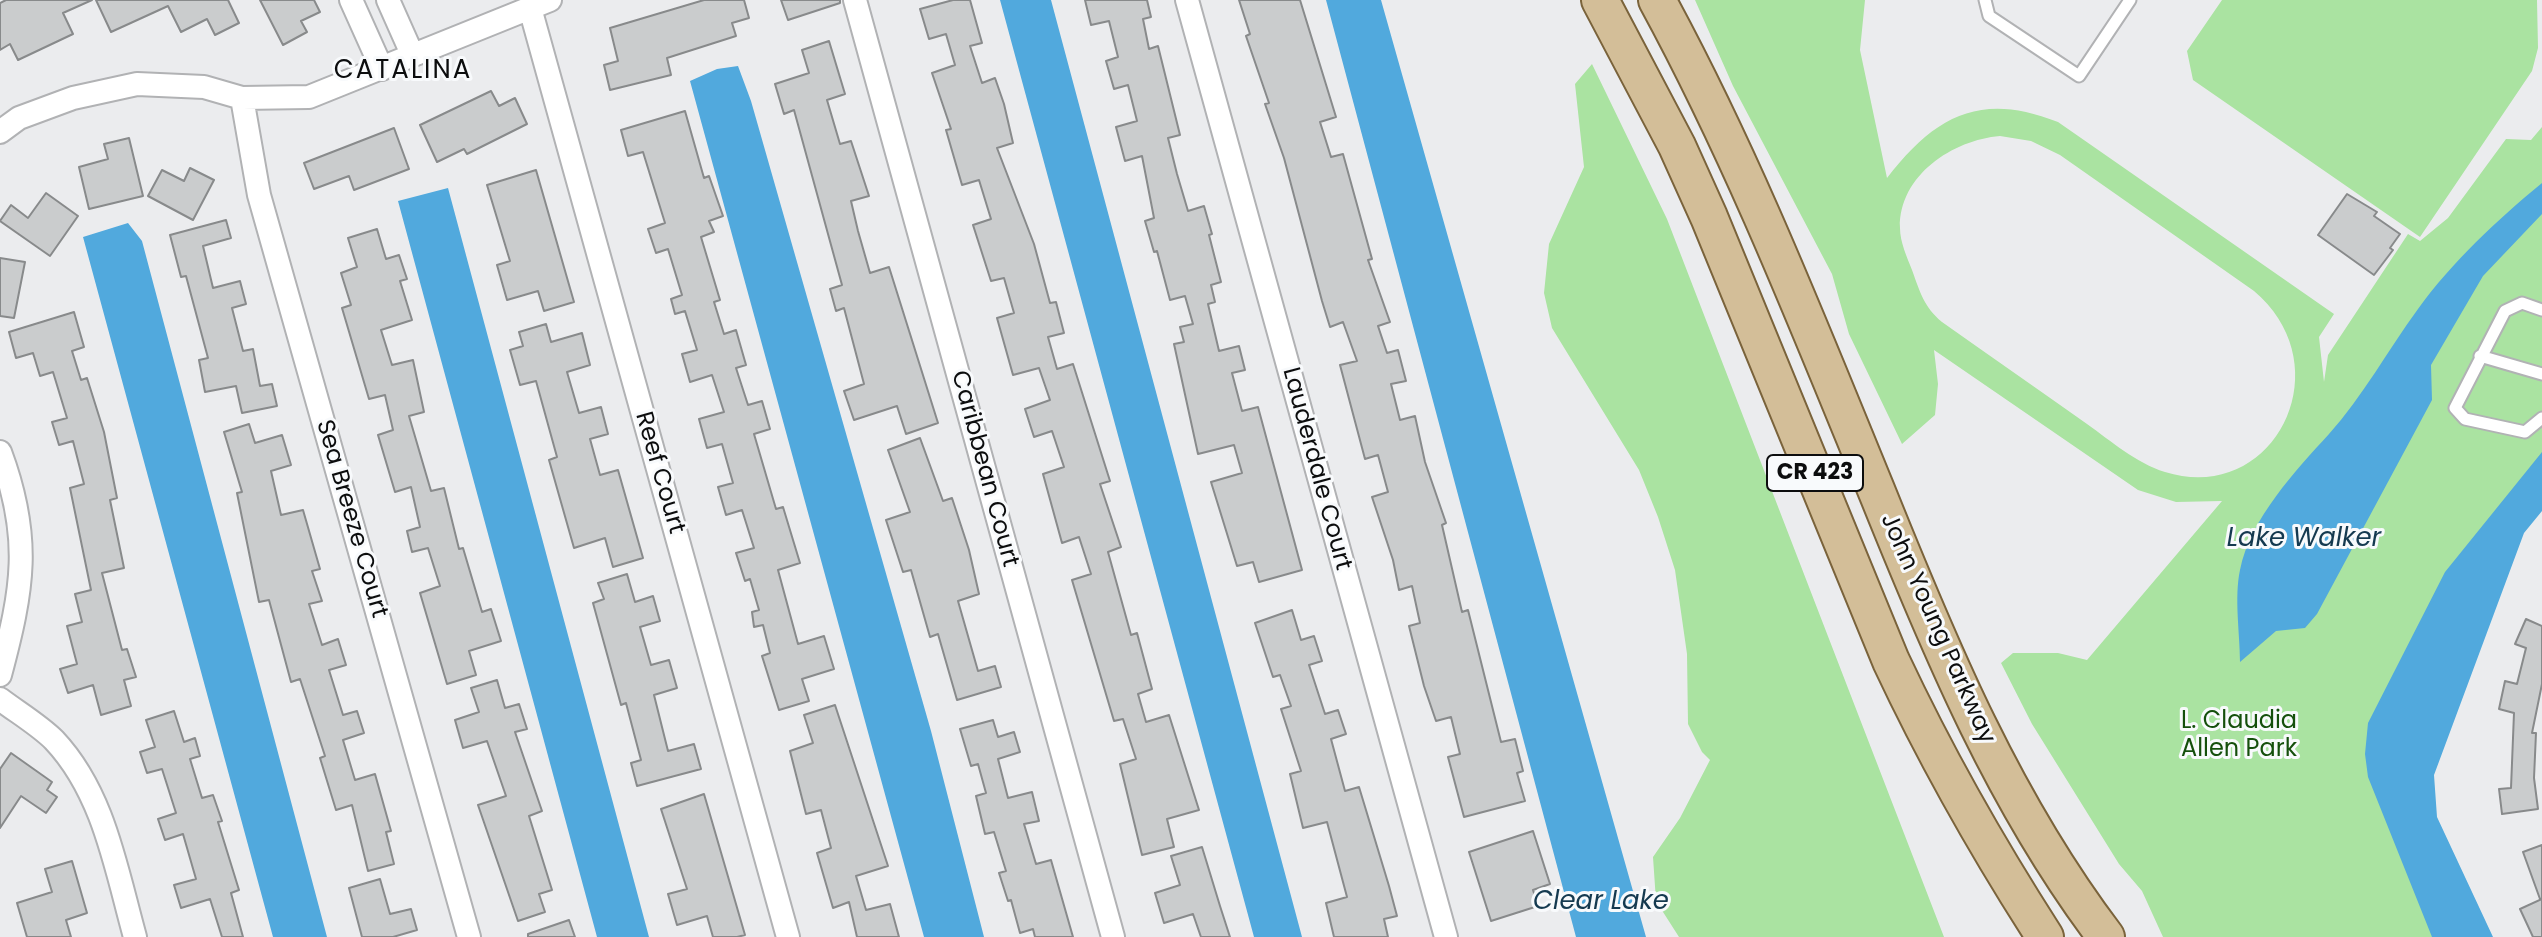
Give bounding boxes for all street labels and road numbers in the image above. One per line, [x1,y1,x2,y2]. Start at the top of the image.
street label: Lauderdale Court [1275,365,1357,573]
street label: Caribbean Court [944,368,1024,570]
street label: Reef Court [628,409,690,537]
street label: Sea Breeze Court [309,417,393,621]
road number: CR 423 [1767,455,1863,491]
street label: John Young Parkway [1873,510,2001,748]

